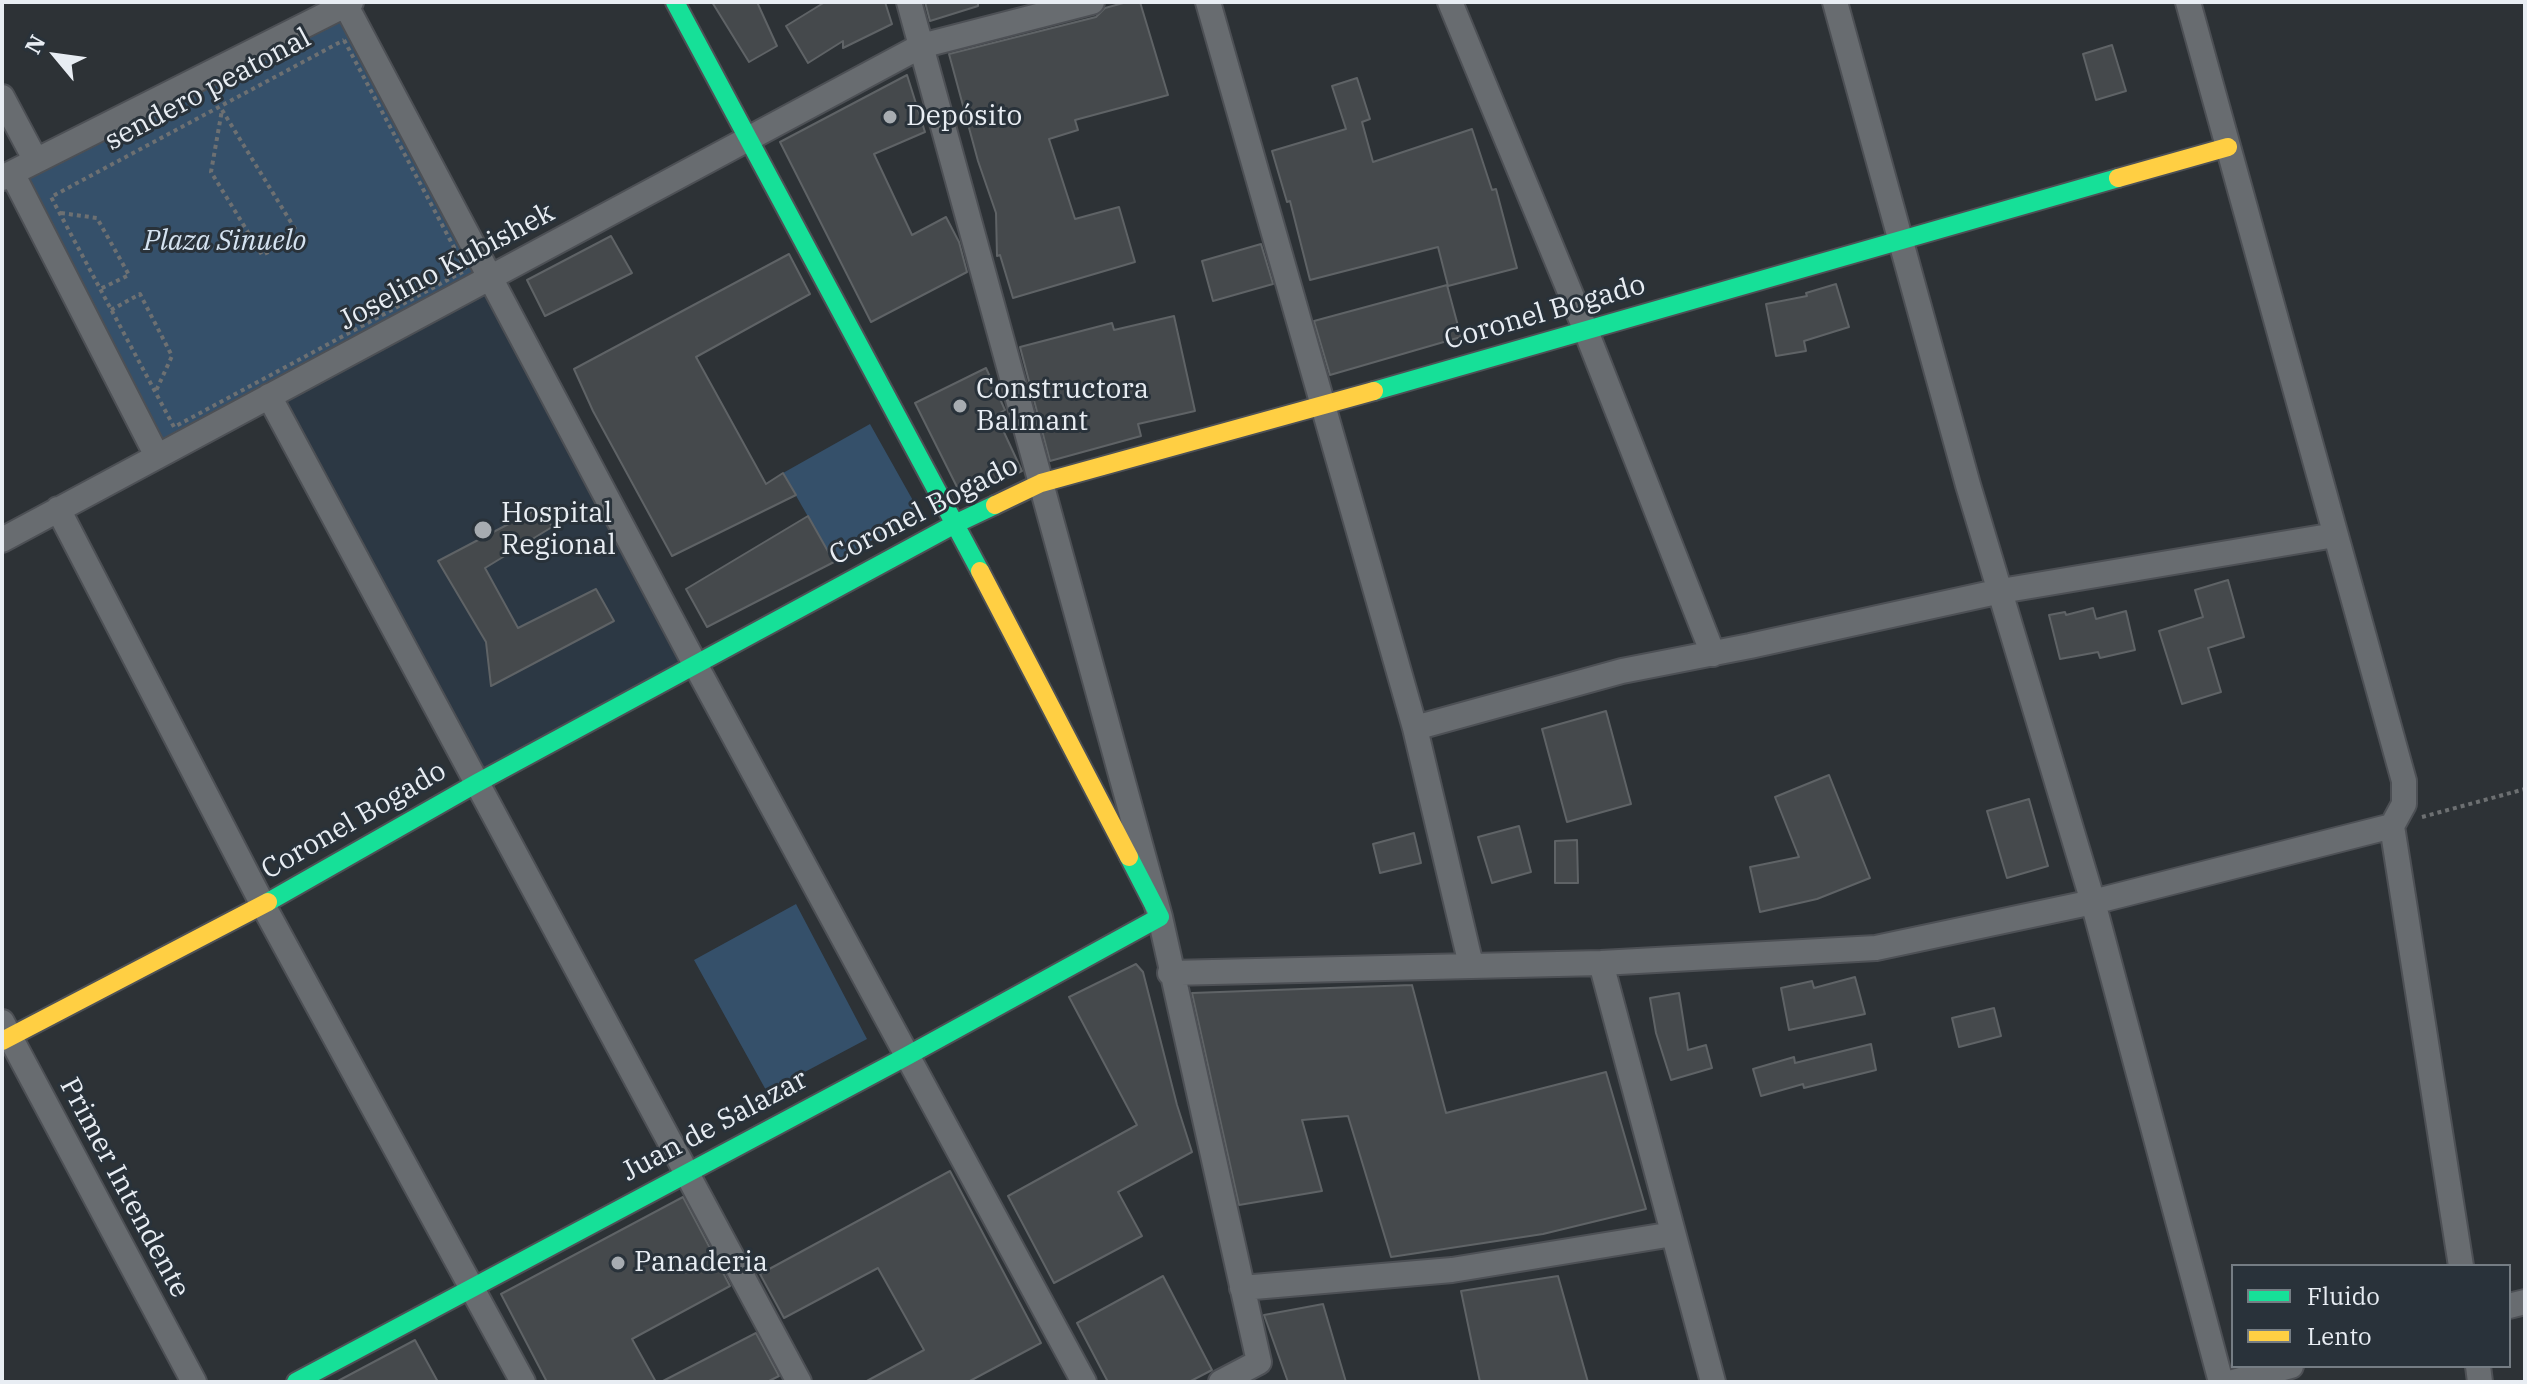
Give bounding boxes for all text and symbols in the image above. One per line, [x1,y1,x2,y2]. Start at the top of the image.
north arrow [16,16,96,96]
street label: sendero peatonal [99,22,317,158]
text: N [18,29,51,59]
place label: Depósito [906,100,1022,134]
marker: Depósito [881,108,899,126]
street label: Joselino Kubishek [334,196,560,338]
park label: Plaza Sinuelo [144,225,306,259]
street label: Coronel Bogado [1441,268,1649,358]
place label: Constructora Balmant [976,373,1149,439]
marker: Constructora Balmant [951,397,969,415]
street label: Coronel Bogado [824,449,1024,573]
place label: Hospital Regional [501,497,616,563]
marker: Hospital Regional [472,519,494,541]
street label: Coronel Bogado [256,755,452,887]
street label: Juan de Salazar [616,1063,814,1189]
street label: Primer Intendente [52,1072,196,1304]
place label: Panaderia [634,1246,768,1280]
marker: Panaderia [609,1254,627,1272]
legend [2231,1264,2511,1368]
text: Fluido [2307,1280,2380,1312]
text: Lento [2307,1320,2371,1352]

